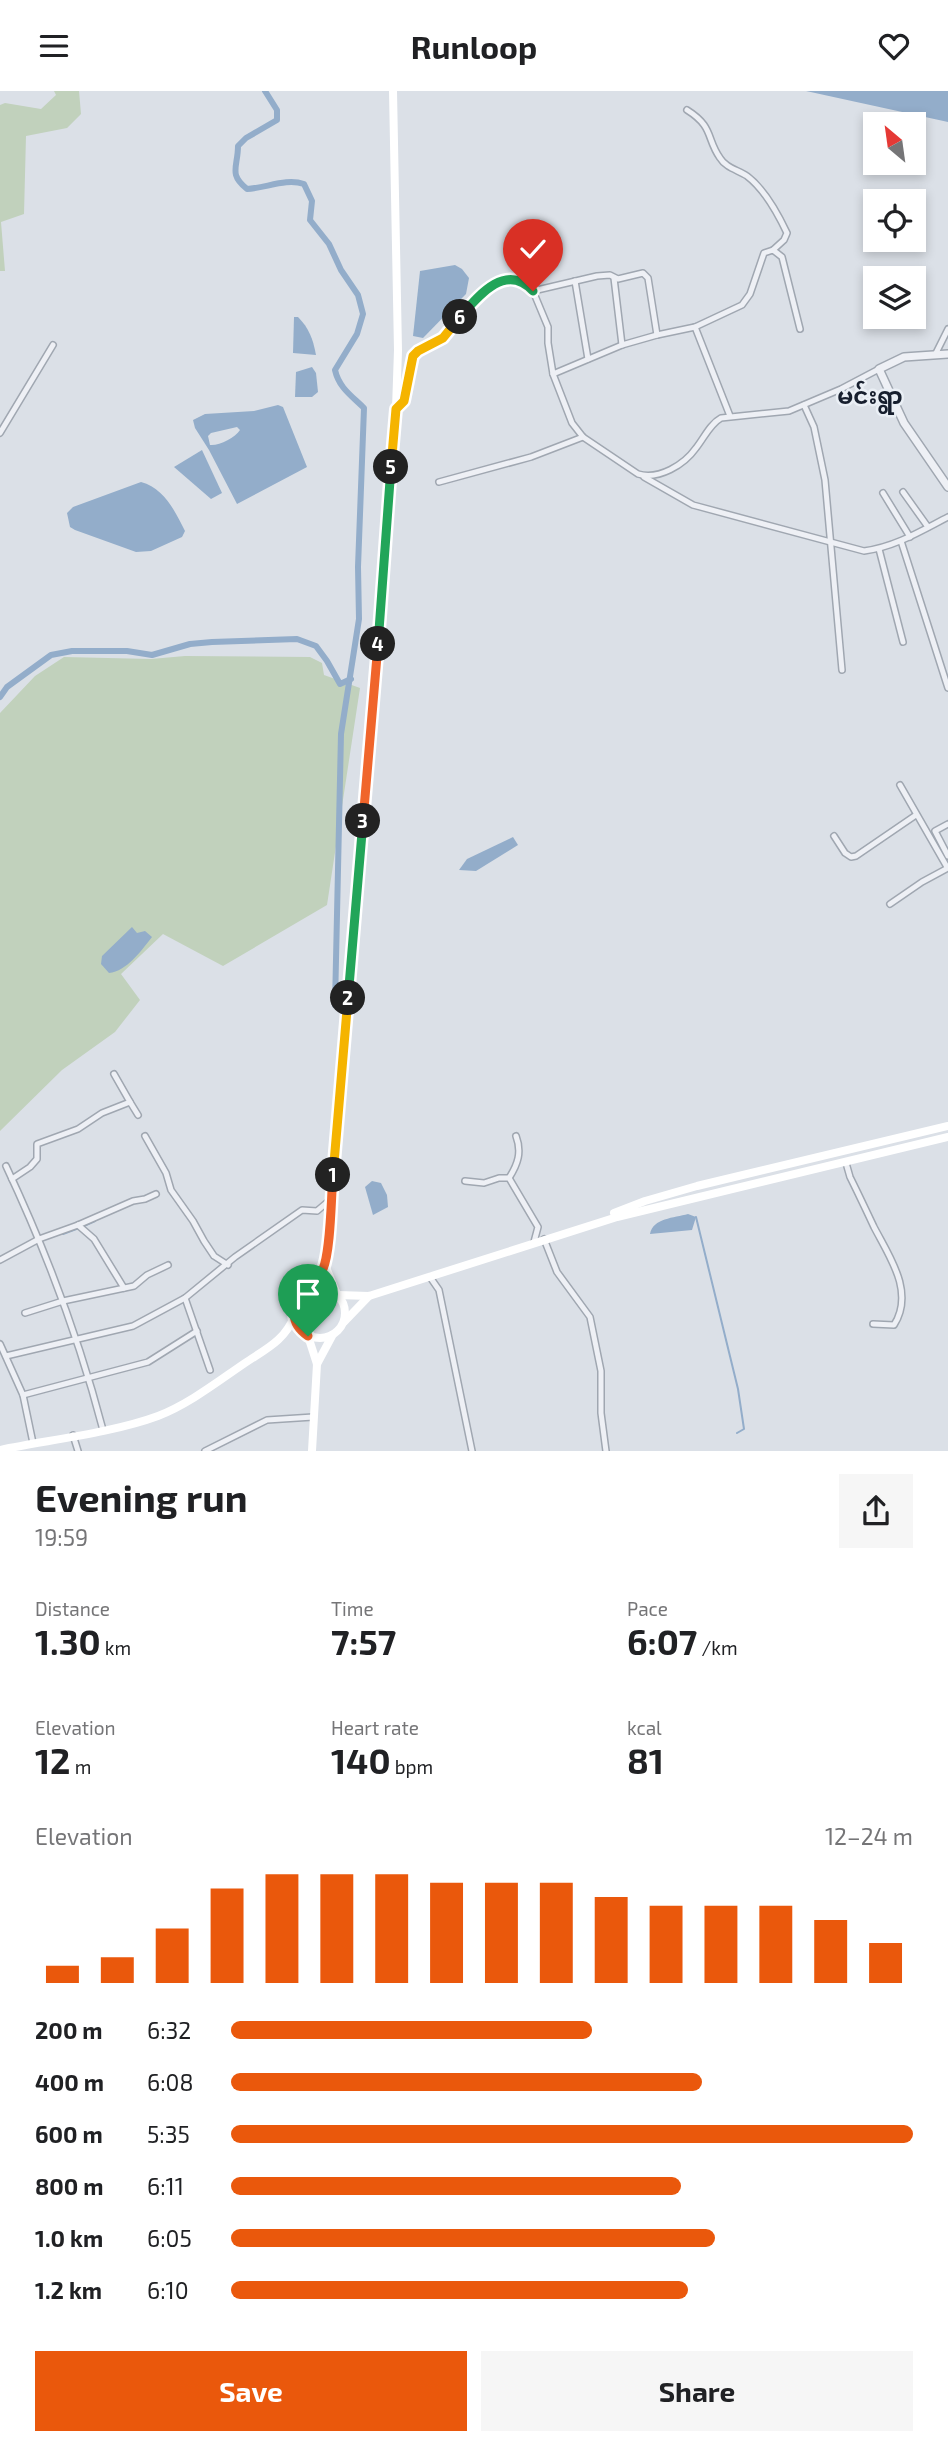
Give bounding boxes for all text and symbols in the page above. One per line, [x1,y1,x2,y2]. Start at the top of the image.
icon: menu [35,27,73,65]
text: Runloop [411,27,537,65]
icon: heart [875,27,913,65]
north arrow [863,112,926,175]
map controls [863,112,926,329]
button: locate [863,189,926,252]
pin [503,219,563,291]
icon: check [514,230,552,268]
button: layers [863,266,926,329]
pin: 6 [442,299,477,335]
text: 6 [454,305,465,328]
district label: မင်းရွာ [837,380,903,415]
pin: 5 [374,449,408,485]
text: 5 [385,455,396,478]
pin: 4 [360,627,396,661]
text: 4 [371,632,384,655]
pin: 3 [346,803,380,839]
text: 3 [357,809,368,832]
pin: 2 [330,981,366,1016]
text: 2 [342,986,353,1009]
pin: 1 [316,1157,350,1193]
text: 1 [328,1163,337,1186]
pin [278,1264,338,1336]
icon: arrive [289,1275,327,1313]
text: Evening run [35,1474,248,1520]
button: share [839,1474,913,1548]
text: 19:59 [35,1523,88,1551]
text: Distance [35,1597,110,1620]
text: Time [331,1597,374,1620]
text: Pace [627,1597,668,1620]
text: 1.30 [35,1620,101,1662]
text: 7:57 [331,1620,396,1662]
text: 6:07 [627,1620,697,1662]
text: km [101,1636,131,1659]
text: /km [697,1636,738,1659]
text: Elevation [35,1716,116,1739]
text: Heart rate [331,1716,419,1739]
text: kcal [627,1716,662,1739]
text: 12 [35,1739,70,1781]
text: 140 [331,1739,391,1781]
text: 81 [627,1739,664,1781]
text: m [70,1755,91,1778]
text: bpm [391,1755,433,1778]
text: Elevation [35,1822,133,1850]
text: 12–24 m [825,1822,913,1850]
text: 200 m [35,2016,103,2044]
text: 6:32 [147,2016,191,2044]
text: 400 m [35,2068,104,2096]
text: 6:08 [147,2068,193,2096]
text: 600 m [35,2120,103,2148]
text: 5:35 [147,2120,190,2148]
text: 800 m [35,2172,104,2200]
text: 6:11 [147,2172,184,2200]
text: 1.0 km [35,2224,103,2252]
text: 6:05 [147,2224,192,2252]
text: 1.2 km [35,2276,102,2304]
text: 6:10 [147,2276,189,2304]
button: Save [35,2351,467,2431]
button: Share [481,2351,913,2431]

